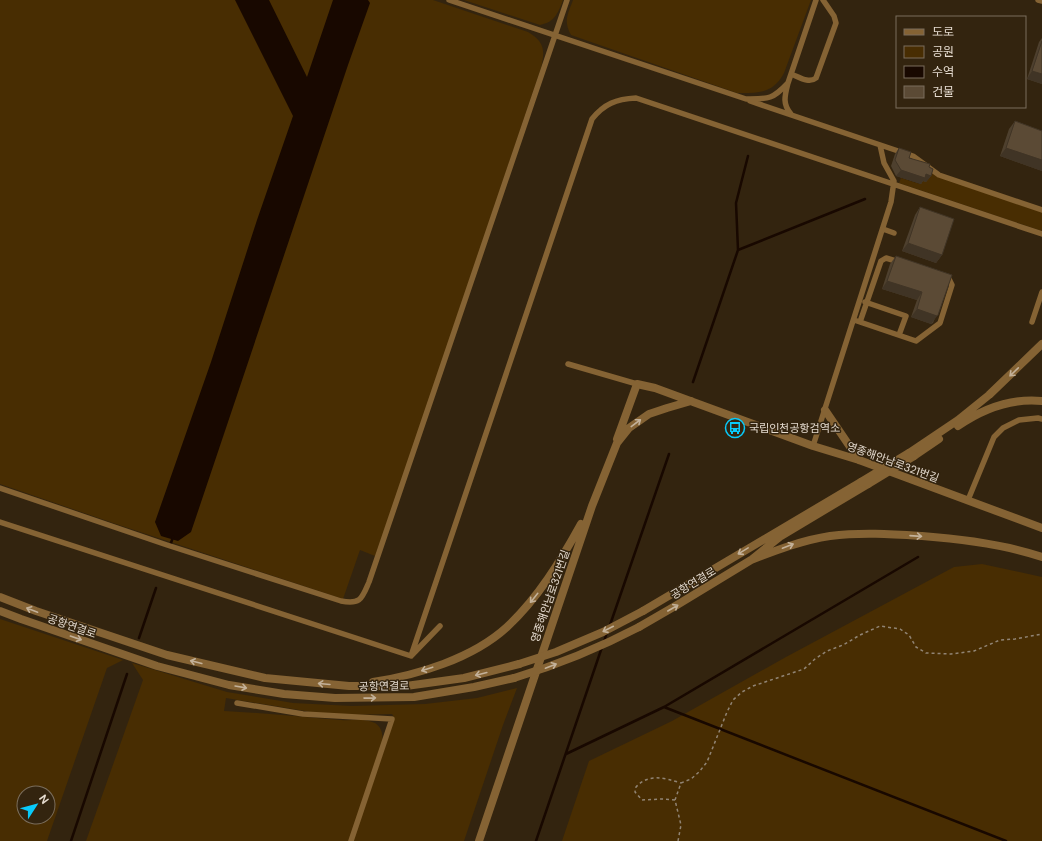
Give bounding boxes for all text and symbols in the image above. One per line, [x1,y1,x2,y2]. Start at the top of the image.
legend [896,16,1026,108]
text: 도로 [932,24,954,40]
text: 공원 [932,44,954,60]
text: 수역 [932,64,954,80]
text: 건물 [932,84,954,100]
one-way arrow [1009,367,1019,376]
bus stop icon: 국립인천공항검역소 [724,417,746,439]
one-way arrow [631,419,642,427]
place label: 국립인천공항검역소 [749,421,840,435]
street label: 영종해안남로321번길 [845,439,941,485]
one-way arrow [909,532,922,539]
one-way arrow [781,542,793,550]
street label: 영종해안남로321번길 [528,548,572,644]
one-way arrow [737,548,749,556]
street label: 공항연결로 [668,564,718,602]
one-way arrow [529,593,538,604]
one-way arrow [667,603,679,611]
one-way arrow [27,605,39,613]
street label: 공항연결로 [46,611,98,641]
one-way arrow [602,626,614,633]
one-way arrow [70,635,82,643]
one-way arrow [190,657,203,665]
one-way arrow [544,662,556,670]
one-way arrow [422,666,434,674]
one-way arrow [475,671,488,678]
street label: 공항연결로 [359,679,409,693]
one-way arrow [318,680,331,687]
one-way arrow [234,683,247,691]
one-way arrow [363,694,376,701]
north arrow [16,785,56,825]
text: N [36,792,52,806]

